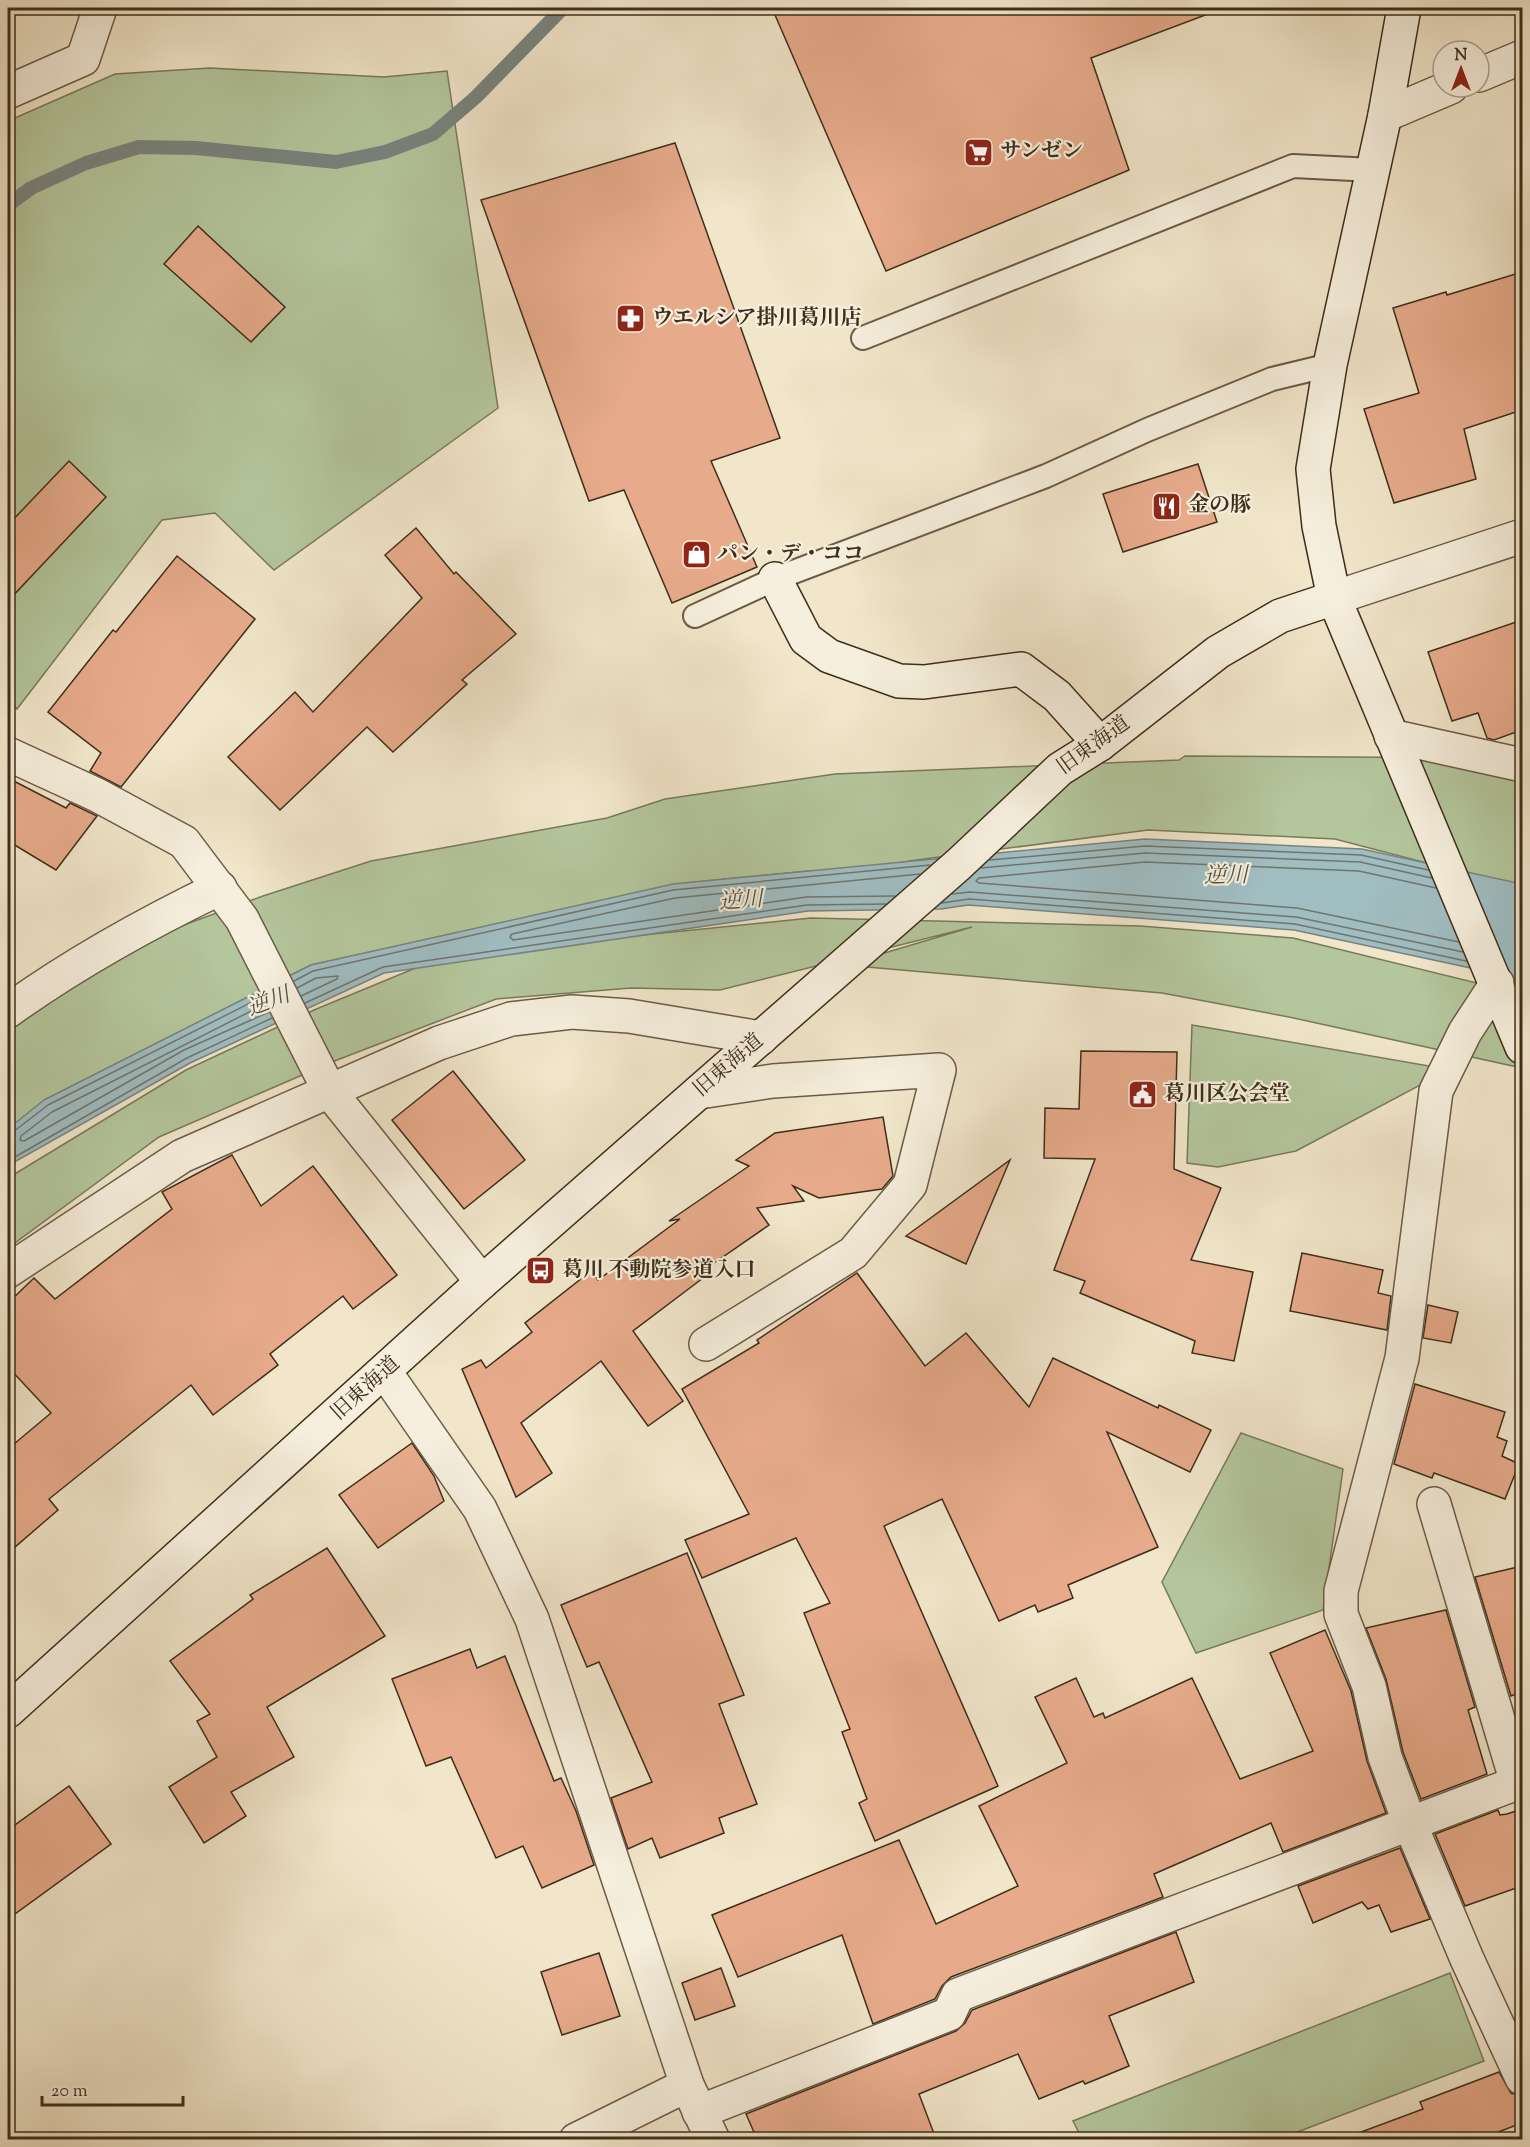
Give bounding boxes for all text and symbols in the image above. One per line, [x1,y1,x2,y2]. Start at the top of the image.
north arrow [1431,39,1491,99]
text: N [1455,45,1468,68]
supermarket icon: サンゼン [963,136,995,168]
place label: サンゼン [1000,137,1083,167]
pharmacy icon: ウエルシア掛川葛川店 [615,303,647,335]
place label: ウエルシア掛川葛川店 [652,304,861,334]
restaurant icon: 金の豚 [1151,490,1183,522]
place label: 金の豚 [1188,491,1251,521]
shop icon: パン・デ・ココ [680,539,712,571]
place label: パン・デ・ココ [717,540,864,570]
street label: 旧東海道 [1051,709,1137,783]
water label: 逆川 [1204,861,1250,893]
water label: 逆川 [718,884,766,919]
water label: 逆川 [243,979,297,1026]
street label: 旧東海道 [687,1027,771,1105]
public building icon: 葛川区公会堂 [1127,1079,1159,1111]
place label: 葛川区公会堂 [1164,1080,1290,1110]
bus stop icon: 葛川 不動院参道入口 [525,1255,557,1287]
place label: 葛川 不動院参道入口 [562,1256,755,1286]
street label: 旧東海道 [325,1350,407,1428]
scale bar [42,2069,183,2107]
text: 20 m [51,2079,88,2105]

